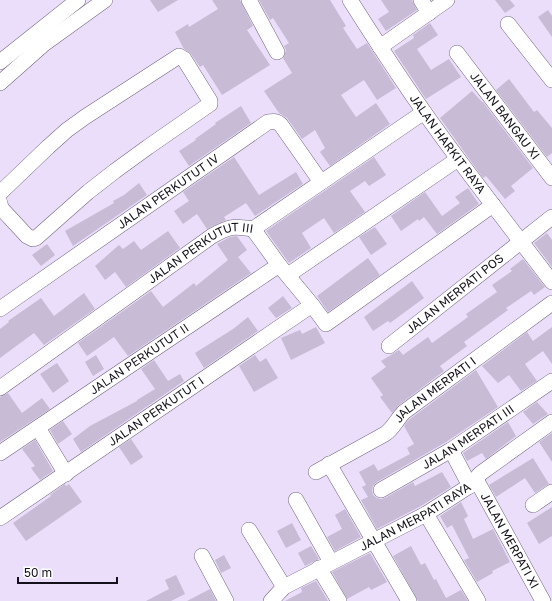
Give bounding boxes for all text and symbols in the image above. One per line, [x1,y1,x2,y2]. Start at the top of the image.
street label: JALAN BANGAU XI [467,69,543,162]
street label: JALAN HARKIT RAYA [407,91,489,196]
street label: JALAN PERKUTUT IV [114,151,222,232]
street label: JALAN PERKUTUT III [145,219,254,287]
street label: JALAN MERPATI POS [403,250,507,337]
street label: JALAN PERKUTUT II [87,320,192,397]
street label: JALAN MERPATI I [390,353,479,425]
street label: JALAN PERKUTUT I [105,373,207,449]
street label: JALAN MERPATI III [419,401,517,472]
street label: JALAN MERPATI RAYA [357,479,473,554]
street label: JALAN MERPATI XI [478,490,543,591]
scale bar [18,559,117,585]
text: 50 m [24,565,52,580]

